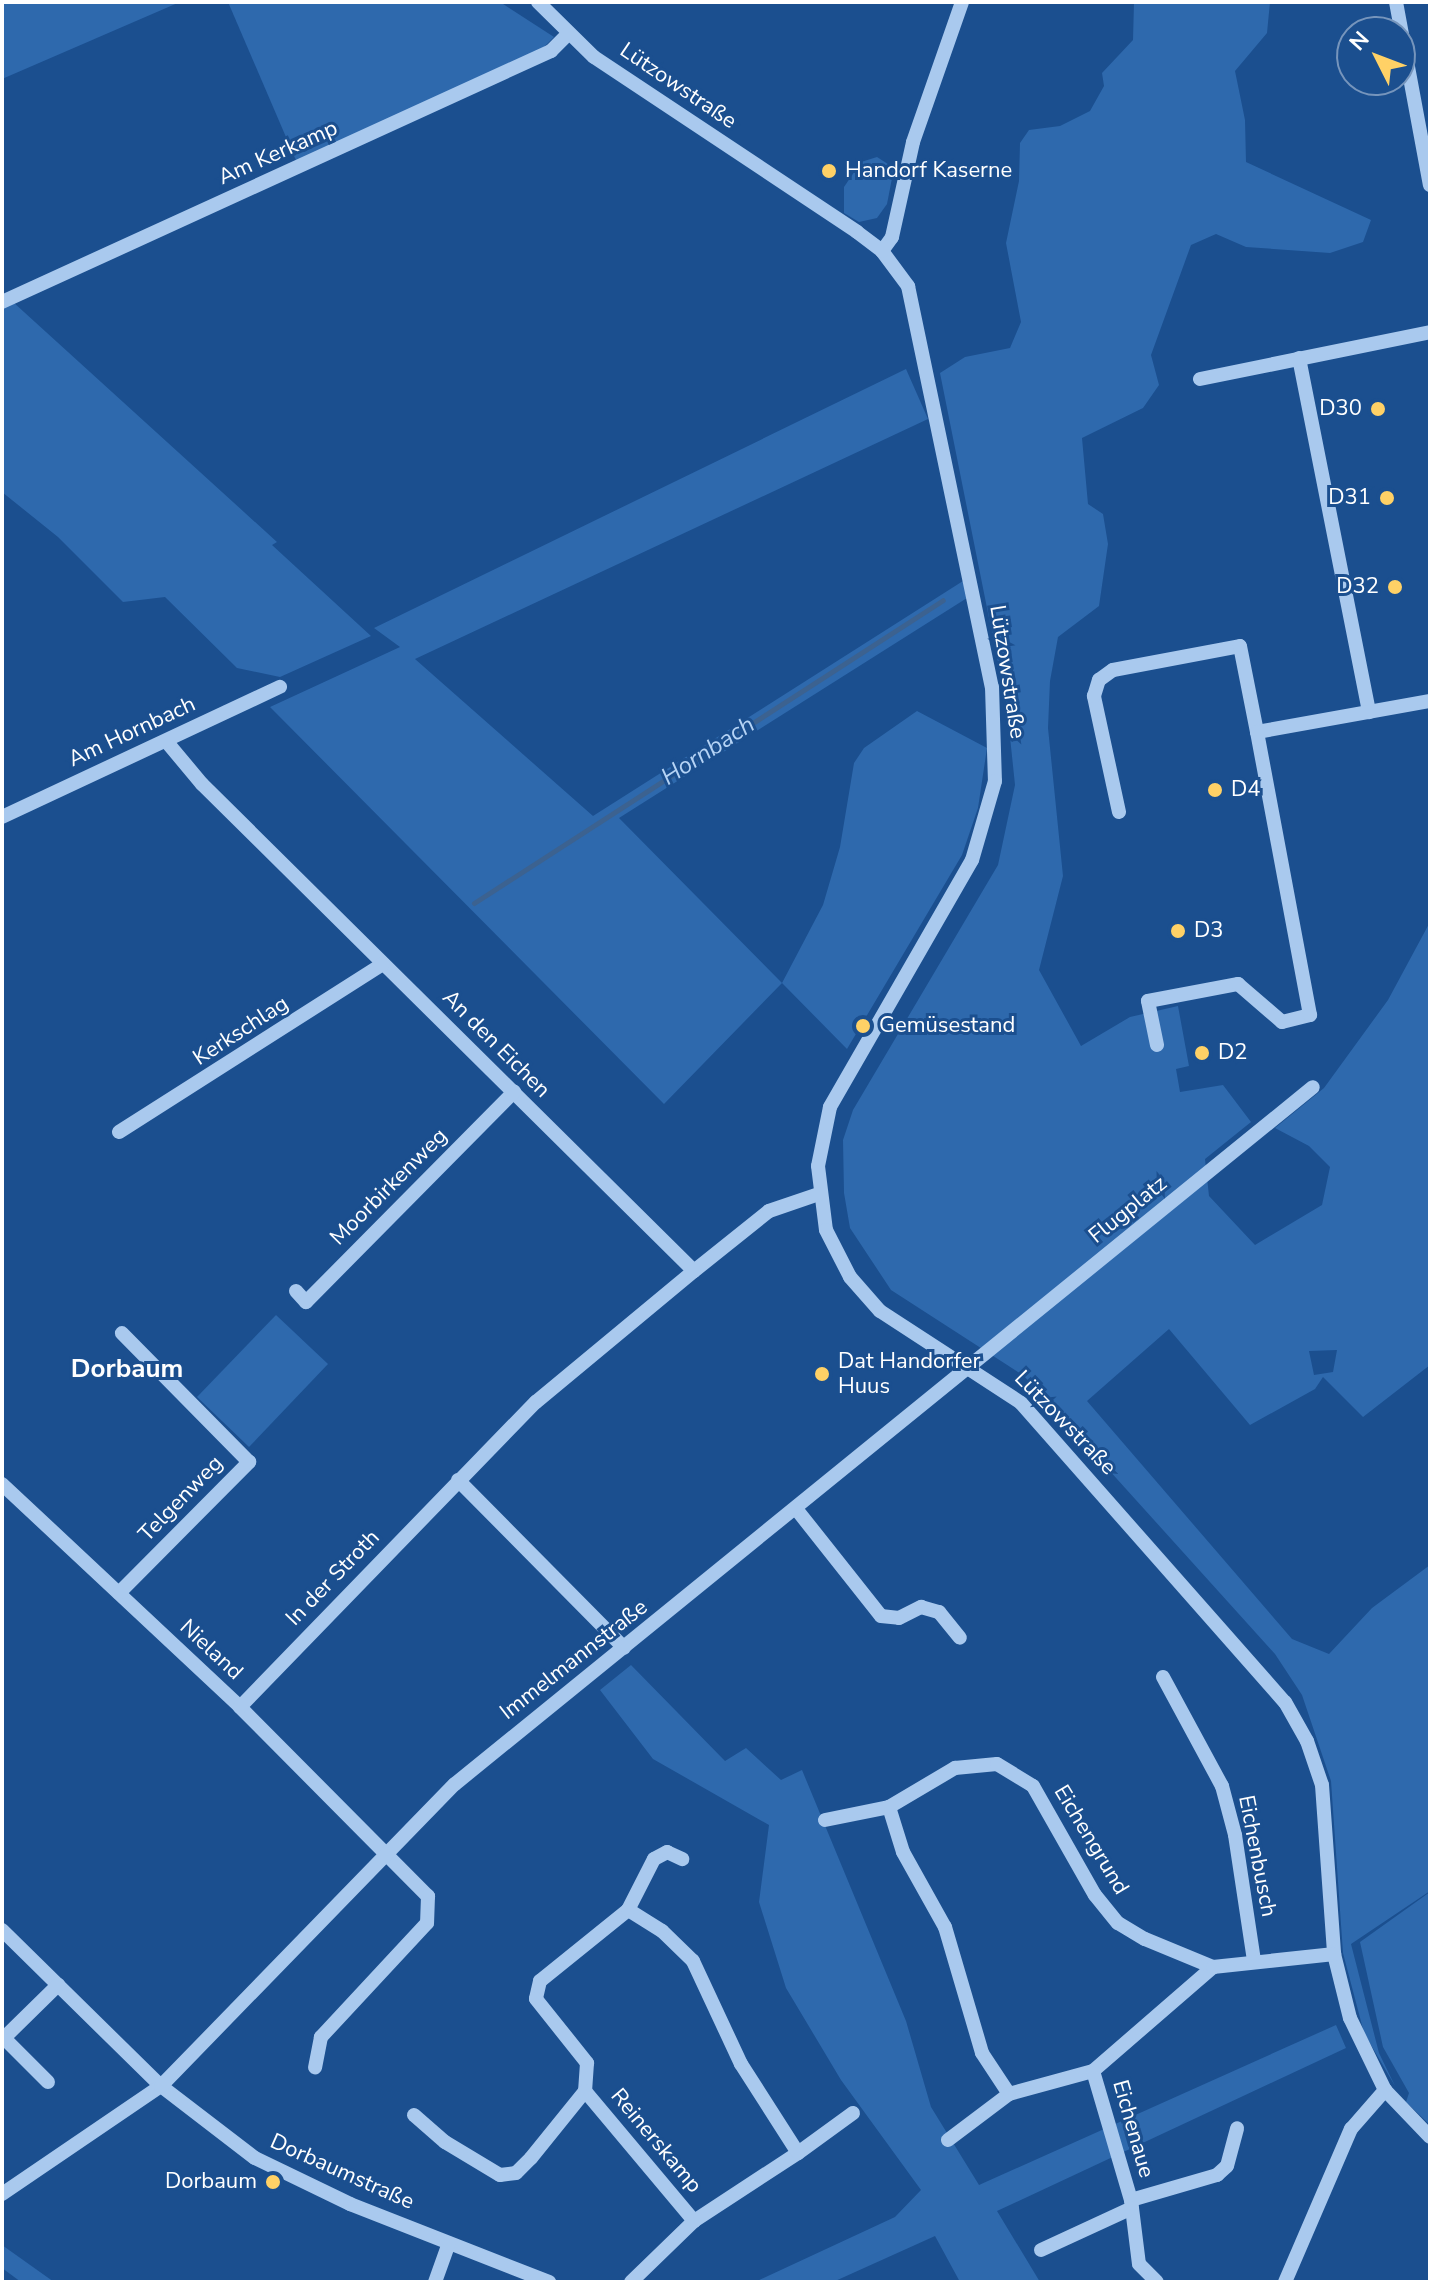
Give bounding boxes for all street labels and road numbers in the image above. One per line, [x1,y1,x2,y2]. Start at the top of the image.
street label: Lützowstraße [615,37,741,135]
street label: Am Kerkamp [214,115,342,191]
street label: Lützowstraße [983,603,1031,741]
street label: Am Hornbach [64,691,200,773]
street label: An den Eichen [437,985,555,1103]
street label: Kerkschlag [188,990,294,1072]
street label: Moorbirkenweg [325,1123,453,1251]
street label: Flugplatz [1084,1171,1172,1249]
street label: Lützowstraße [1009,1365,1121,1481]
street label: Telgenweg [133,1450,229,1548]
street label: In der Stroth [281,1525,385,1631]
street label: Immelmannstraße [495,1594,653,1726]
street label: Nieland [174,1614,248,1686]
street label: Eichengrund [1048,1780,1134,1900]
street label: Eichenbusch [1232,1793,1282,1919]
street label: Eichenaue [1106,2077,1160,2181]
street label: Reinerskamp [605,2083,707,2199]
street label: Dorbaumstraße [266,2128,418,2216]

